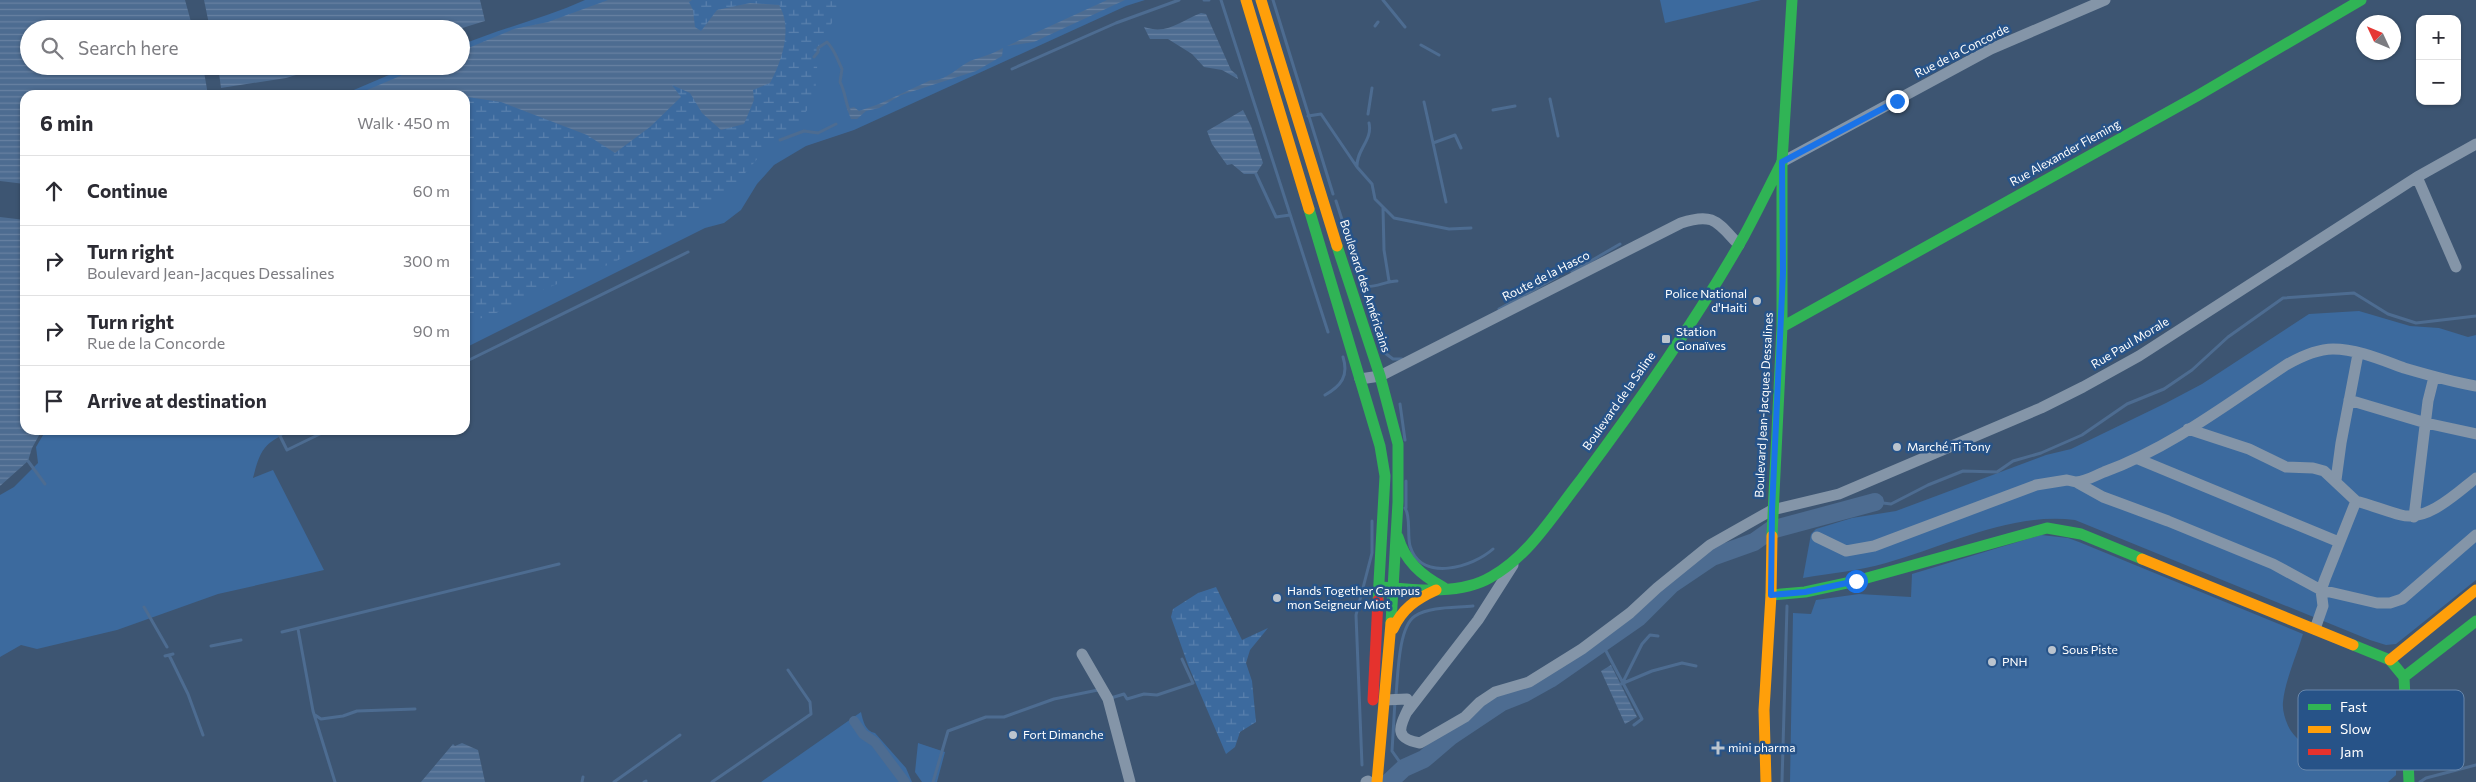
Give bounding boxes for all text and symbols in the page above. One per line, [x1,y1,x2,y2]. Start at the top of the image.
north arrow [2356,15,2401,60]
map controls [2416,15,2461,105]
button: + [2416,15,2461,60]
search box [20,20,470,75]
street label: Rue de la Concorde [1912,20,2011,80]
icon: search [38,34,66,62]
text: Search here [78,36,178,59]
button: − [2416,60,2461,105]
route end [1886,90,1909,113]
text: 6 min [40,110,93,135]
text: Walk · 450 m [357,113,450,132]
street label: Rue Alexander Fleming [2007,116,2123,188]
icon: ahead [40,177,68,205]
text: Continue [87,179,167,202]
text: 60 m [413,181,450,200]
street label: Boulevard des Américains [1338,218,1394,354]
text: Turn right [87,240,174,263]
icon: right [40,247,68,275]
street label: Route de la Hasco [1500,247,1591,303]
text: 300 m [403,251,450,270]
text: Boulevard Jean-Jacques Dessalines [87,263,335,282]
place label: Police National d'Haiti [1665,286,1747,314]
marker: Police National d'Haiti [1751,295,1763,307]
text: Turn right [87,310,174,333]
street label: Boulevard Jean-Jacques Dessalines [1751,312,1776,498]
street label: Rue Paul Morale [2088,313,2171,371]
icon: right [40,317,68,345]
text: 90 m [413,321,450,340]
place label: Station Gonaïves [1676,324,1726,352]
text: Rue de la Concorde [87,333,225,352]
marker: Station Gonaïves [1660,333,1672,345]
street label: Boulevard de la Saline [1579,349,1657,452]
icon: arrive [40,387,68,415]
text: Arrive at destination [87,389,267,412]
place label: Marché Ti Tony [1907,439,1991,453]
marker: Marché Ti Tony [1891,441,1903,453]
route start [1845,570,1868,593]
place label: Hands Together Campus mon Seigneur Miot [1287,583,1420,611]
marker: Hands Together Campus mon Seigneur Miot [1271,592,1283,604]
place label: Sous Piste [2062,642,2118,656]
marker: Sous Piste [2046,644,2058,656]
place label: PNH [2002,654,2028,668]
marker: PNH [1986,656,1998,668]
legend [2298,690,2464,770]
text: Fast [2340,698,2367,715]
text: Slow [2340,720,2371,737]
place label: Fort Dimanche [1023,727,1104,741]
marker: Fort Dimanche [1007,729,1019,741]
place label: mini pharma [1728,740,1796,754]
marker: mini pharma [1712,742,1724,754]
text: Jam [2340,743,2364,760]

